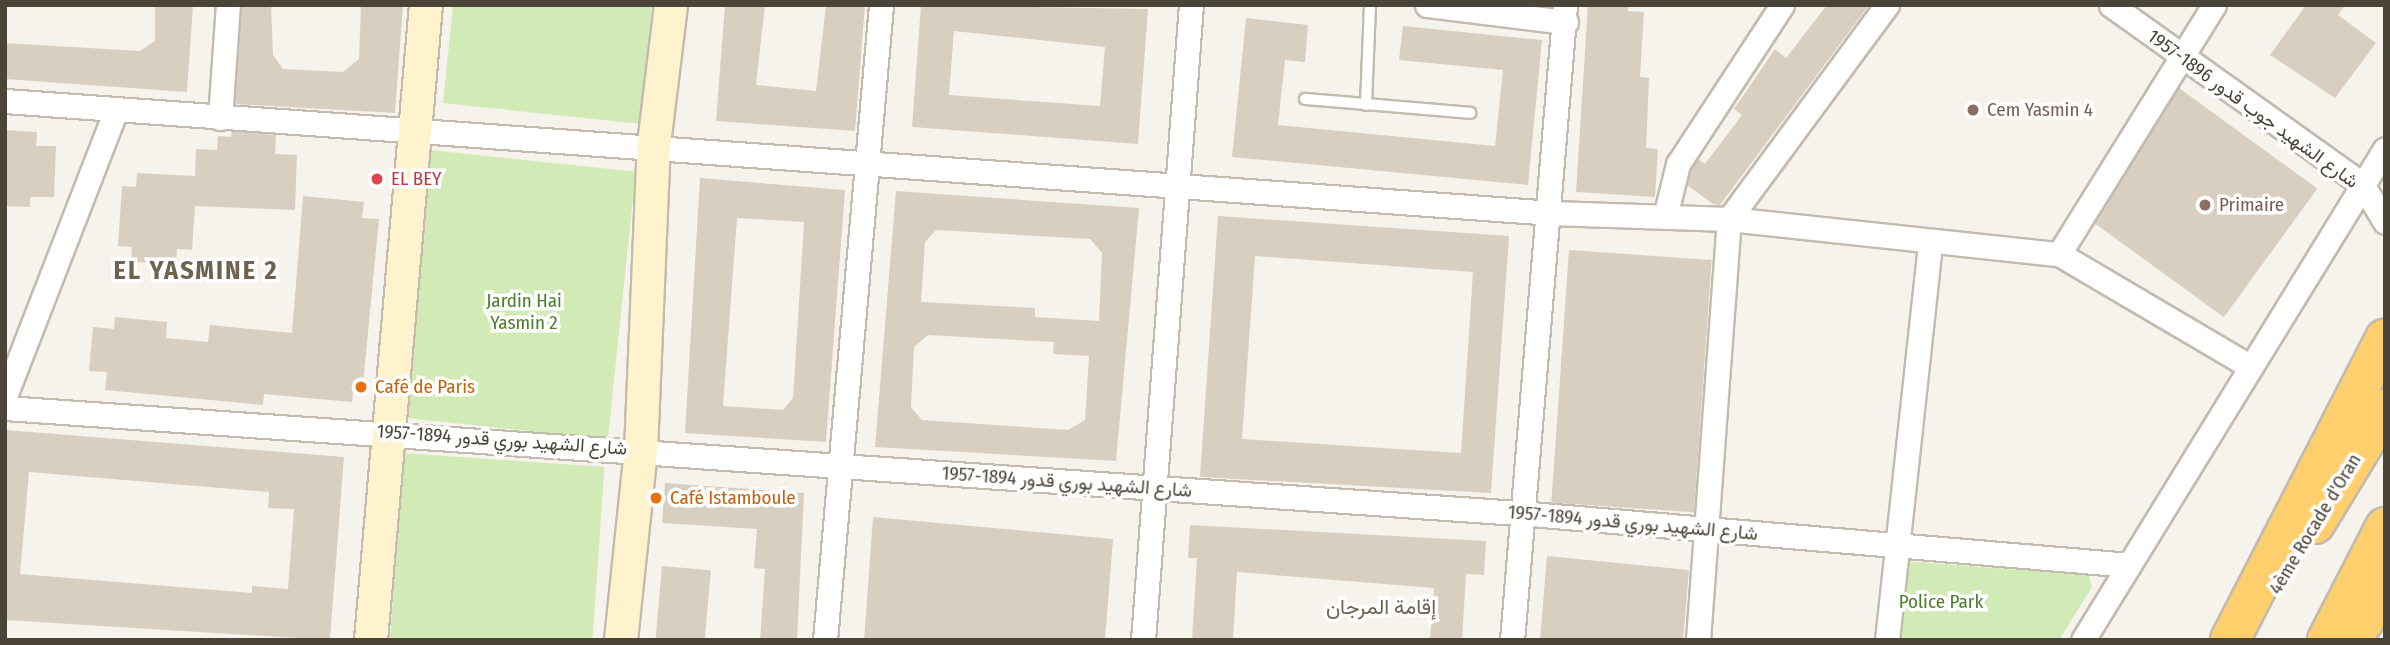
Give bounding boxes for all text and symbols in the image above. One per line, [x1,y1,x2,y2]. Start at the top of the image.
street label: شارع الشهيد جوب قدور 1896-1957 [2143,25,2363,193]
place label: Cem Yasmin 4 [1987,99,2093,121]
marker: Cem Yasmin 4 [1965,102,1981,118]
place label: EL BEY [391,168,441,190]
marker: EL BEY [369,171,385,187]
place label: Primaire [2219,194,2284,216]
marker: Primaire [2197,197,2213,213]
district label: EL YASMINE 2 [115,255,277,287]
park label: Jardin Hai Yasmin 2 [486,290,562,334]
place label: Café de Paris [375,376,475,398]
marker: Café de Paris [353,379,369,395]
street label: شارع الشهيد بوري قدور 1894-1957 [376,420,628,460]
street label: 4ème Rocade d'Oran [2264,450,2366,598]
street label: شارع الشهيد بوري قدور 1894-1957 [941,462,1193,502]
place label: Café Istamboule [670,487,796,509]
marker: Café Istamboule [648,490,664,506]
street label: شارع الشهيد بوري قدور 1894-1957 [1507,501,1759,545]
park label: Police Park [1899,591,1983,613]
district label: إقامة المرجان [1326,594,1436,620]

